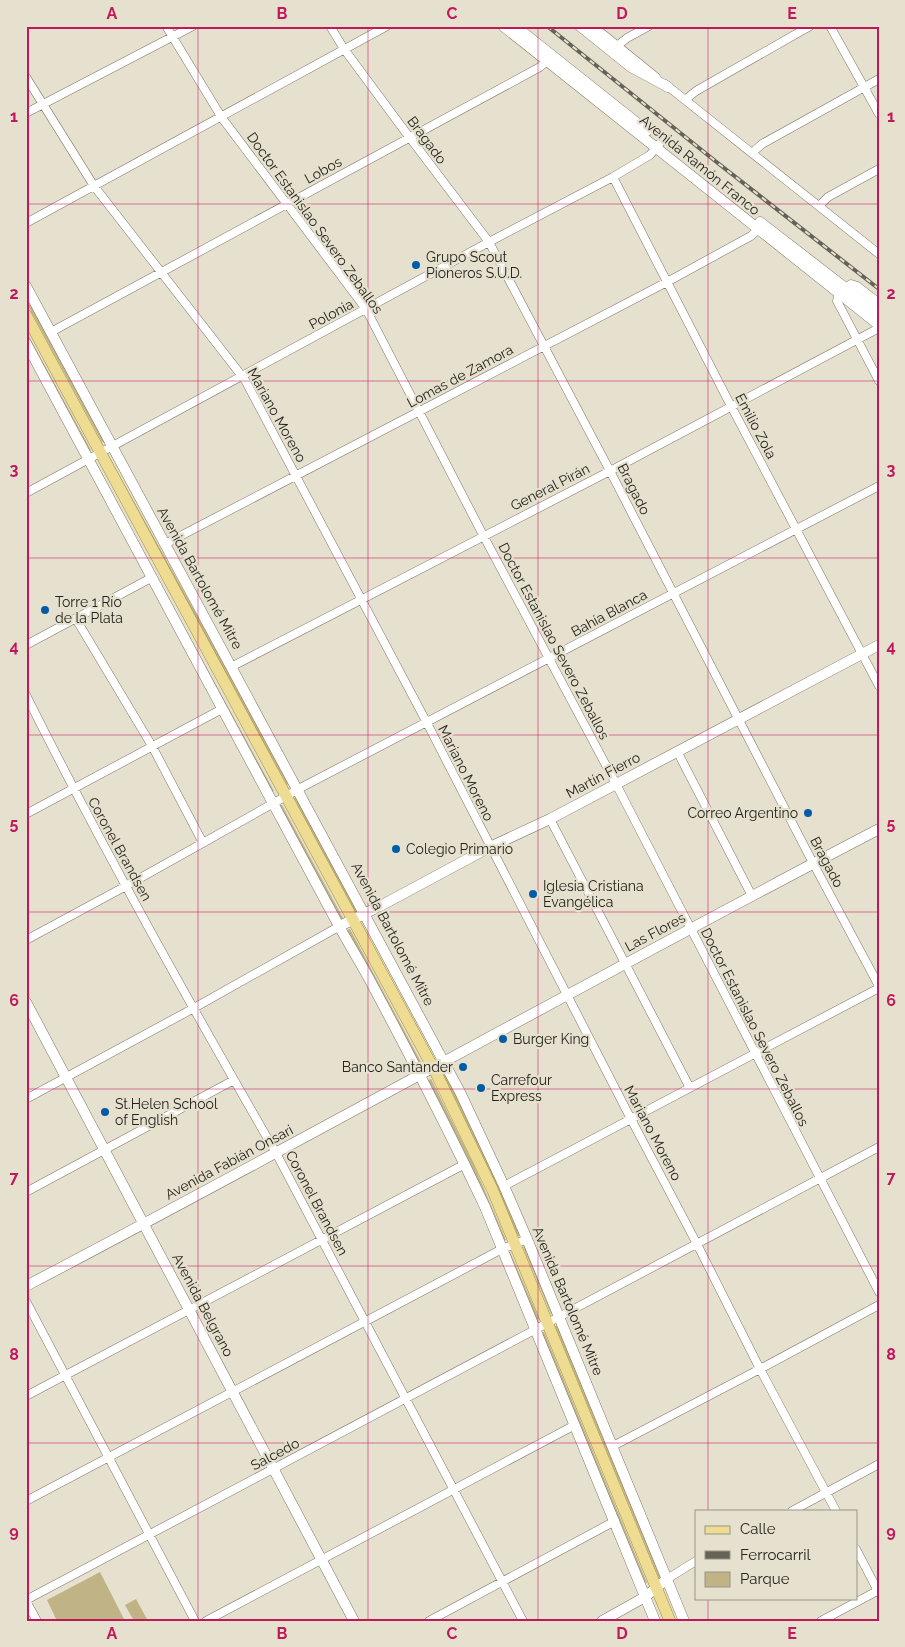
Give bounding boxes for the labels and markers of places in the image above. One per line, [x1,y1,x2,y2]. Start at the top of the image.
place label: Grupo Scout Pioneros S.U.D. [426,249,522,281]
marker: Grupo Scout Pioneros S.U.D. [410,259,422,271]
place label: Torre 1 Río de la Plata [55,594,123,626]
marker: Torre 1 Río de la Plata [39,604,51,616]
place label: Correo Argentino [687,805,798,821]
marker: Correo Argentino [802,807,814,819]
place label: Colegio Primario [406,841,513,857]
marker: Colegio Primario [390,843,402,855]
place label: Iglesia Cristiana Evangélica [543,878,644,910]
marker: Iglesia Cristiana Evangélica [527,888,539,900]
place label: Burger King [513,1031,589,1047]
marker: Burger King [497,1033,509,1045]
place label: Banco Santander [342,1059,453,1075]
marker: Banco Santander [457,1061,469,1073]
place label: Carrefour Express [491,1072,552,1104]
marker: Carrefour Express [475,1082,487,1094]
place label: St.Helen School of English [115,1096,218,1128]
marker: St.Helen School of English [99,1106,111,1118]

